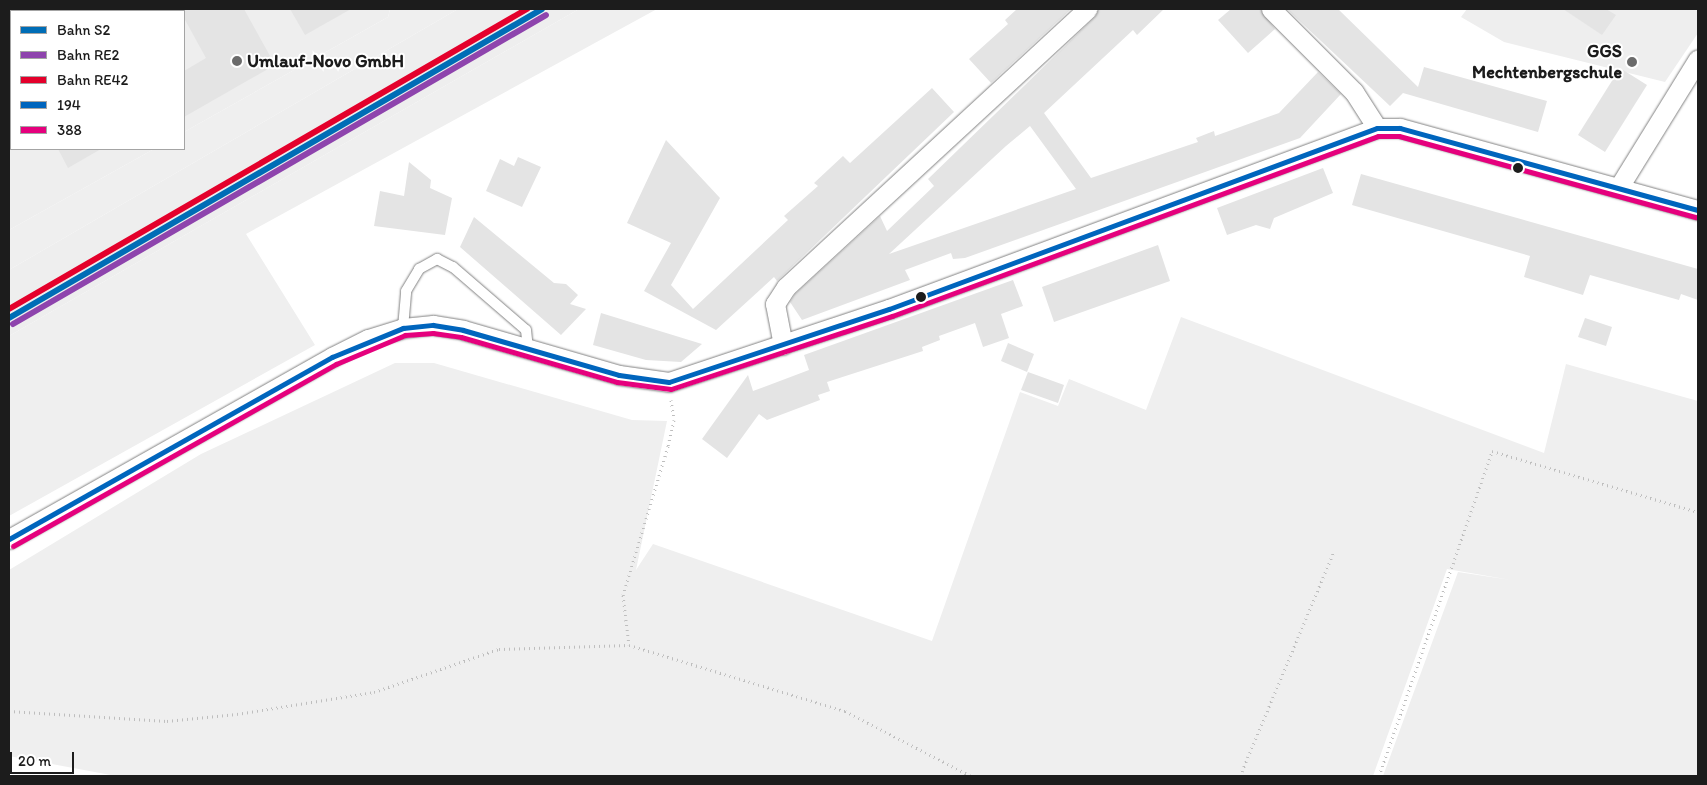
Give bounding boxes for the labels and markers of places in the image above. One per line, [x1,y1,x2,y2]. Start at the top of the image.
place label: GGS Mechtenbergschule [1472,41,1622,84]
place label: Umlauf-Novo GmbH [247,50,405,72]
marker: Umlauf-Novo GmbH [231,55,243,67]
marker: GGS Mechtenbergschule [1626,56,1638,68]
unlabelled marker [1513,163,1523,173]
unlabelled marker [916,292,926,302]

